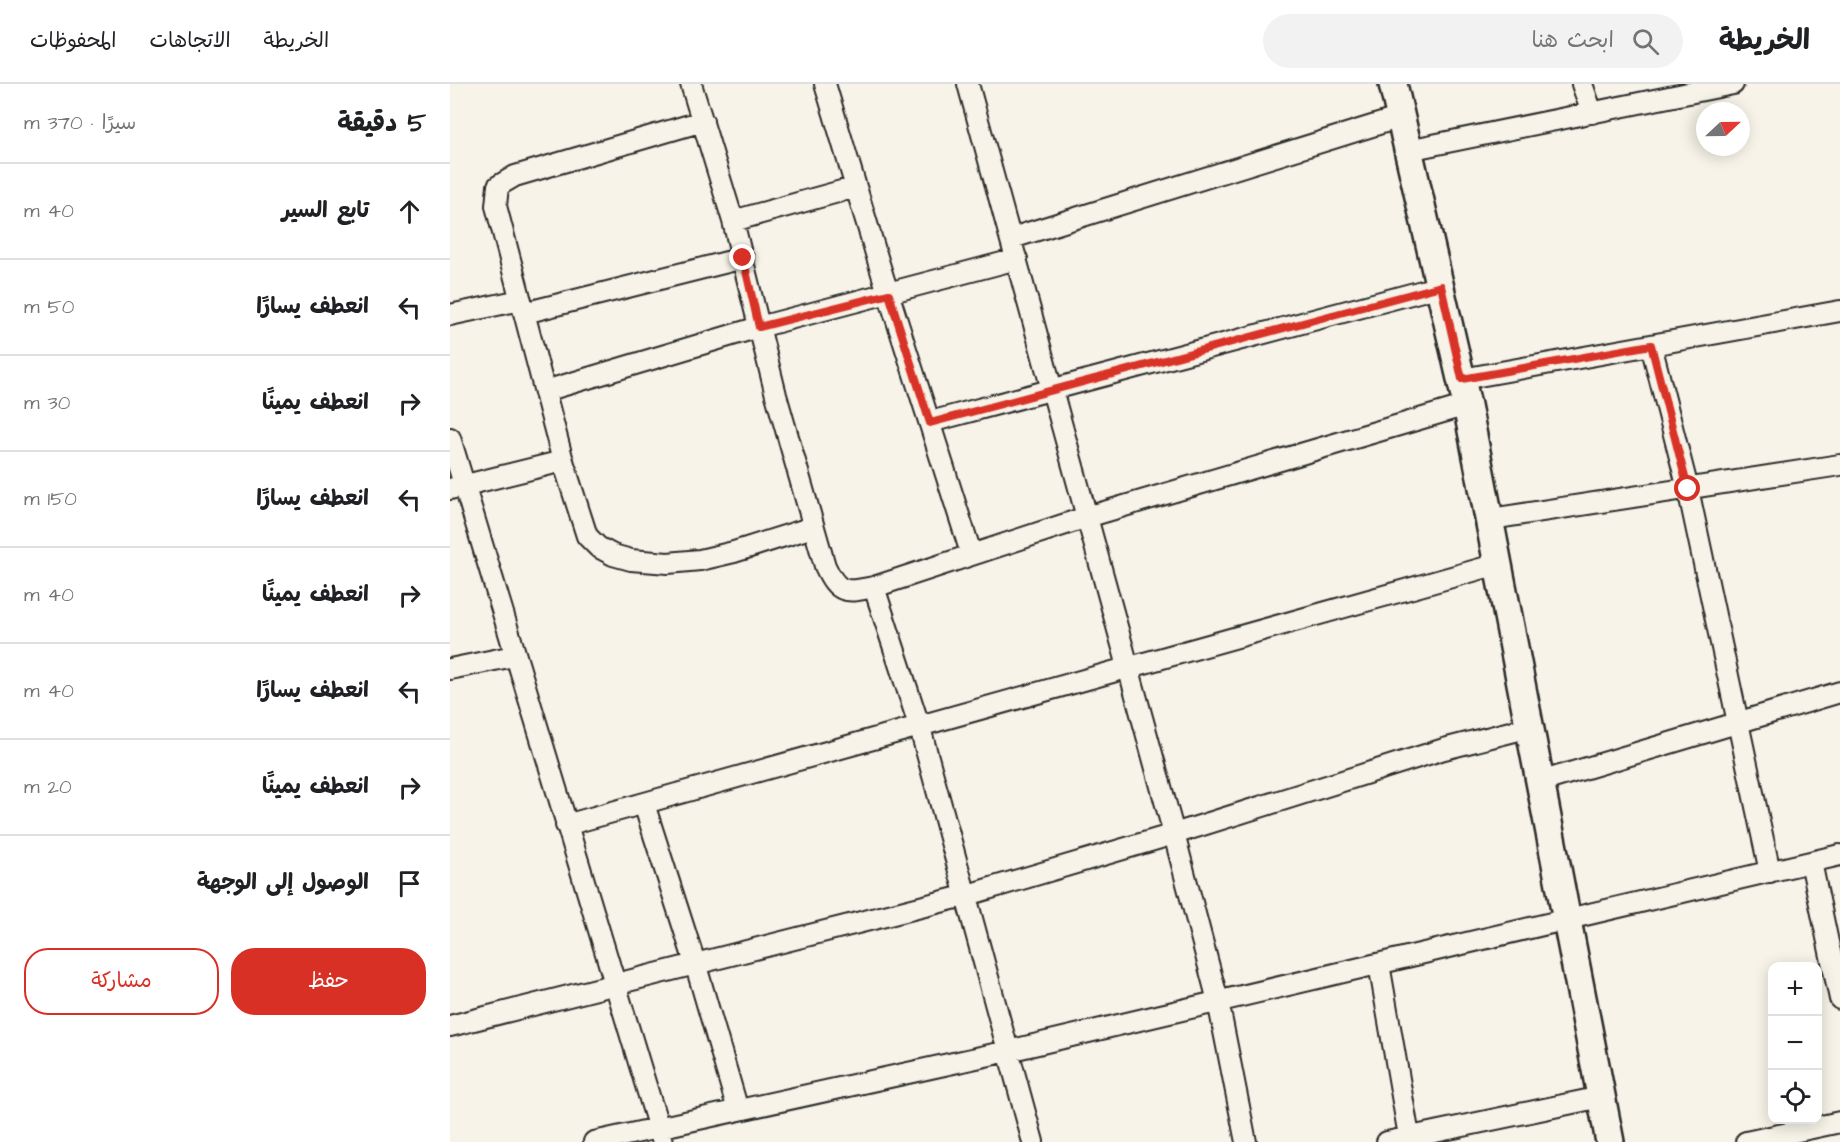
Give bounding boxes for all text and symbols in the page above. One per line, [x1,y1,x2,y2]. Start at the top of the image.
search box [1263,14,1683,68]
text: الخريطة [1719,21,1810,60]
text: ابحث هنا [1532,25,1614,56]
icon: search [1629,25,1662,58]
text: المحفوظات [30,26,116,55]
text: الاتجاهات [149,26,231,55]
text: الخريطة [264,26,329,55]
north arrow [1696,102,1750,156]
text: 5 دقيقة [337,105,426,141]
text: سيرًا · 370 m [24,109,136,137]
text: تابع السير [282,195,369,226]
icon: ahead [393,195,426,228]
text: 40 m [24,197,74,225]
route end [729,244,755,270]
text: انعطف يسارًا [256,291,369,322]
icon: left [393,291,426,324]
text: 50 m [24,293,74,321]
text: انعطف يمينًا [262,387,369,418]
icon: right [393,387,426,420]
text: 30 m [24,389,70,417]
route start [1674,475,1700,501]
text: انعطف يسارًا [256,483,369,514]
icon: left [393,483,426,516]
text: 150 m [24,485,77,513]
text: انعطف يمينًا [262,579,369,610]
icon: right [393,579,426,612]
text: 40 m [24,581,74,609]
text: انعطف يسارًا [256,675,369,706]
icon: left [393,675,426,708]
text: 40 m [24,677,74,705]
text: انعطف يمينًا [262,771,369,802]
icon: right [393,771,426,804]
text: 20 m [24,773,72,801]
text: الوصول إلى الوجهة [197,867,369,898]
icon: arrive [393,867,426,900]
button: مشاركة [24,948,219,1015]
button: حفظ [231,948,426,1015]
map controls [1768,962,1822,1124]
button: + [1768,962,1822,1016]
button: − [1768,1016,1822,1070]
button: locate [1768,1070,1822,1124]

